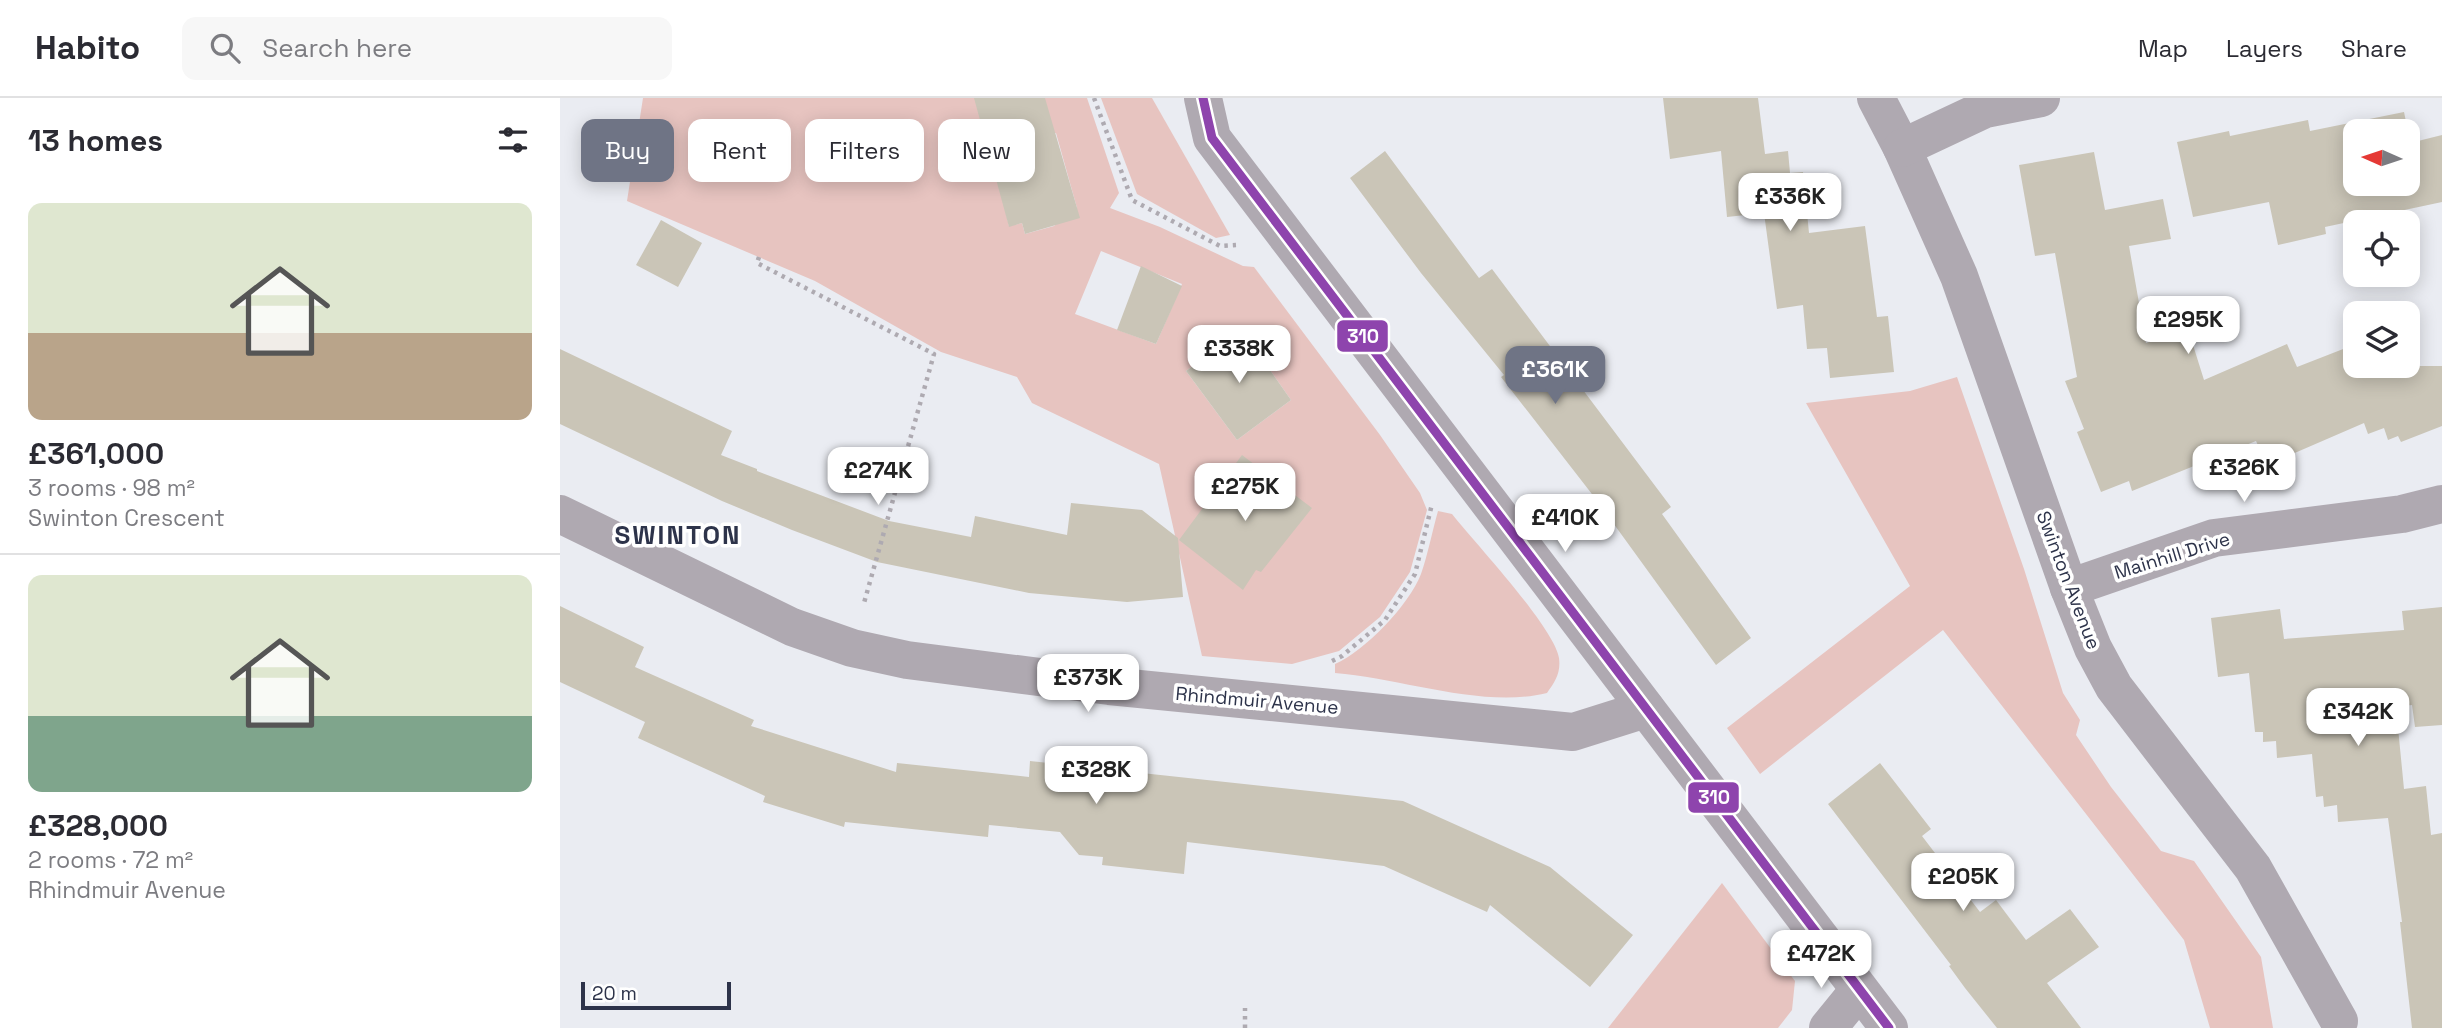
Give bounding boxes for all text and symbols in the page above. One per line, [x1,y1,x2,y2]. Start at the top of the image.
search box [182,17,672,80]
text: Habito [35,27,140,69]
icon: search [206,29,244,67]
text: Search here [262,31,412,65]
text: Map [2138,33,2188,64]
text: Layers [2226,33,2303,64]
text: Share [2341,33,2407,64]
chip: Buy [581,119,674,182]
chip: Rent [688,119,791,182]
chip: Filters [805,119,924,182]
chip: New [938,119,1035,182]
north arrow [2343,119,2420,196]
map controls [2343,119,2420,378]
text: 13 homes [28,121,163,160]
icon: filters [494,121,532,159]
pin: £336K [1741,174,1839,233]
text: £336K [1754,181,1826,211]
button: locate [2343,210,2420,287]
icon: home [217,248,343,374]
pin: £295K [2139,296,2237,356]
button: layers [2343,301,2420,378]
text: £295K [2153,304,2223,334]
line badge: 310 [1336,319,1389,353]
text: 310 [1347,324,1379,349]
pin: £338K [1190,326,1288,385]
text: £338K [1204,333,1274,363]
pin: £361K [1506,346,1604,406]
text: £361K [1521,354,1589,384]
text: £361,000 [28,434,164,473]
pin: £326K [2195,444,2293,504]
pin: £274K [829,448,927,507]
text: £326K [2209,452,2279,482]
text: £274K [844,455,912,485]
pin: £275K [1196,464,1294,523]
text: £275K [1210,471,1280,501]
text: 3 rooms · 98 m² [28,473,195,503]
pin: £410K [1516,494,1614,554]
text: £410K [1531,502,1599,532]
text: Swinton Crescent [28,503,225,533]
street label: Swinton Avenue [2031,507,2106,653]
district label: SWINTON [615,518,741,552]
street label: Mainhill Drive [2111,526,2233,585]
icon: home [217,620,343,746]
pin: £373K [1039,654,1137,714]
text: £373K [1053,662,1123,692]
street label: Rhindmuir Avenue [1174,681,1340,720]
pin: £342K [2309,688,2407,748]
text: £342K [2322,696,2394,726]
pin: £328K [1047,746,1145,806]
text: £328K [1061,754,1131,784]
line badge: 310 [1687,781,1740,814]
text: 310 [1698,785,1730,810]
text: £328,000 [28,806,168,845]
text: 2 rooms · 72 m² [28,845,193,875]
pin: £205K [1914,854,2012,913]
text: £205K [1927,861,1999,891]
text: Rhindmuir Avenue [28,875,226,905]
pin: £472K [1772,930,1870,990]
text: £472K [1786,938,1856,968]
scale bar [581,979,732,1011]
text: 20 m [592,981,637,1006]

